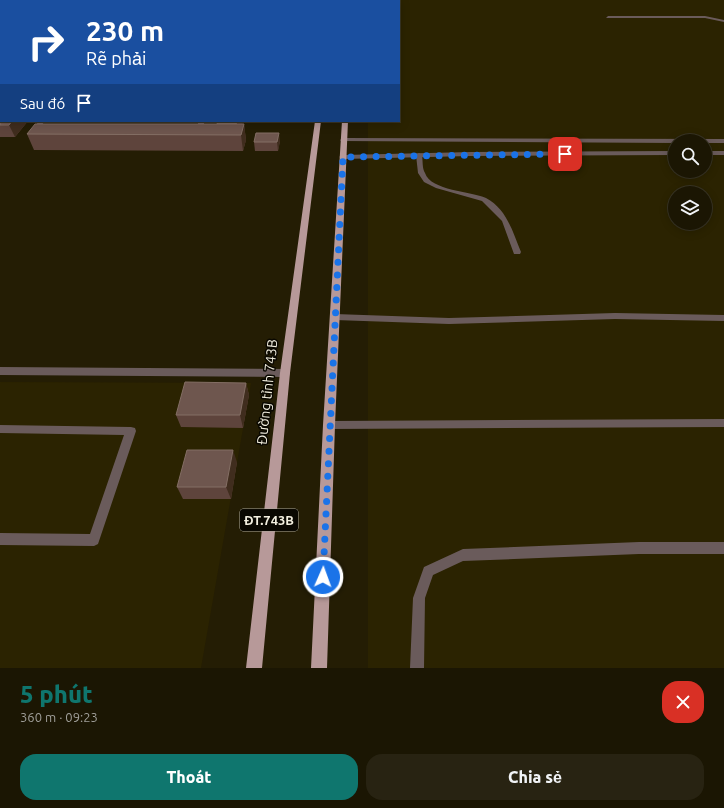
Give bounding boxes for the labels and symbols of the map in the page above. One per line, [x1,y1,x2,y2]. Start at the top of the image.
pin [548,137,582,171]
street label: Đường tỉnh 743B [253,338,281,446]
road number: ĐT.743B [240,509,298,531]
position arrow [302,556,344,598]

